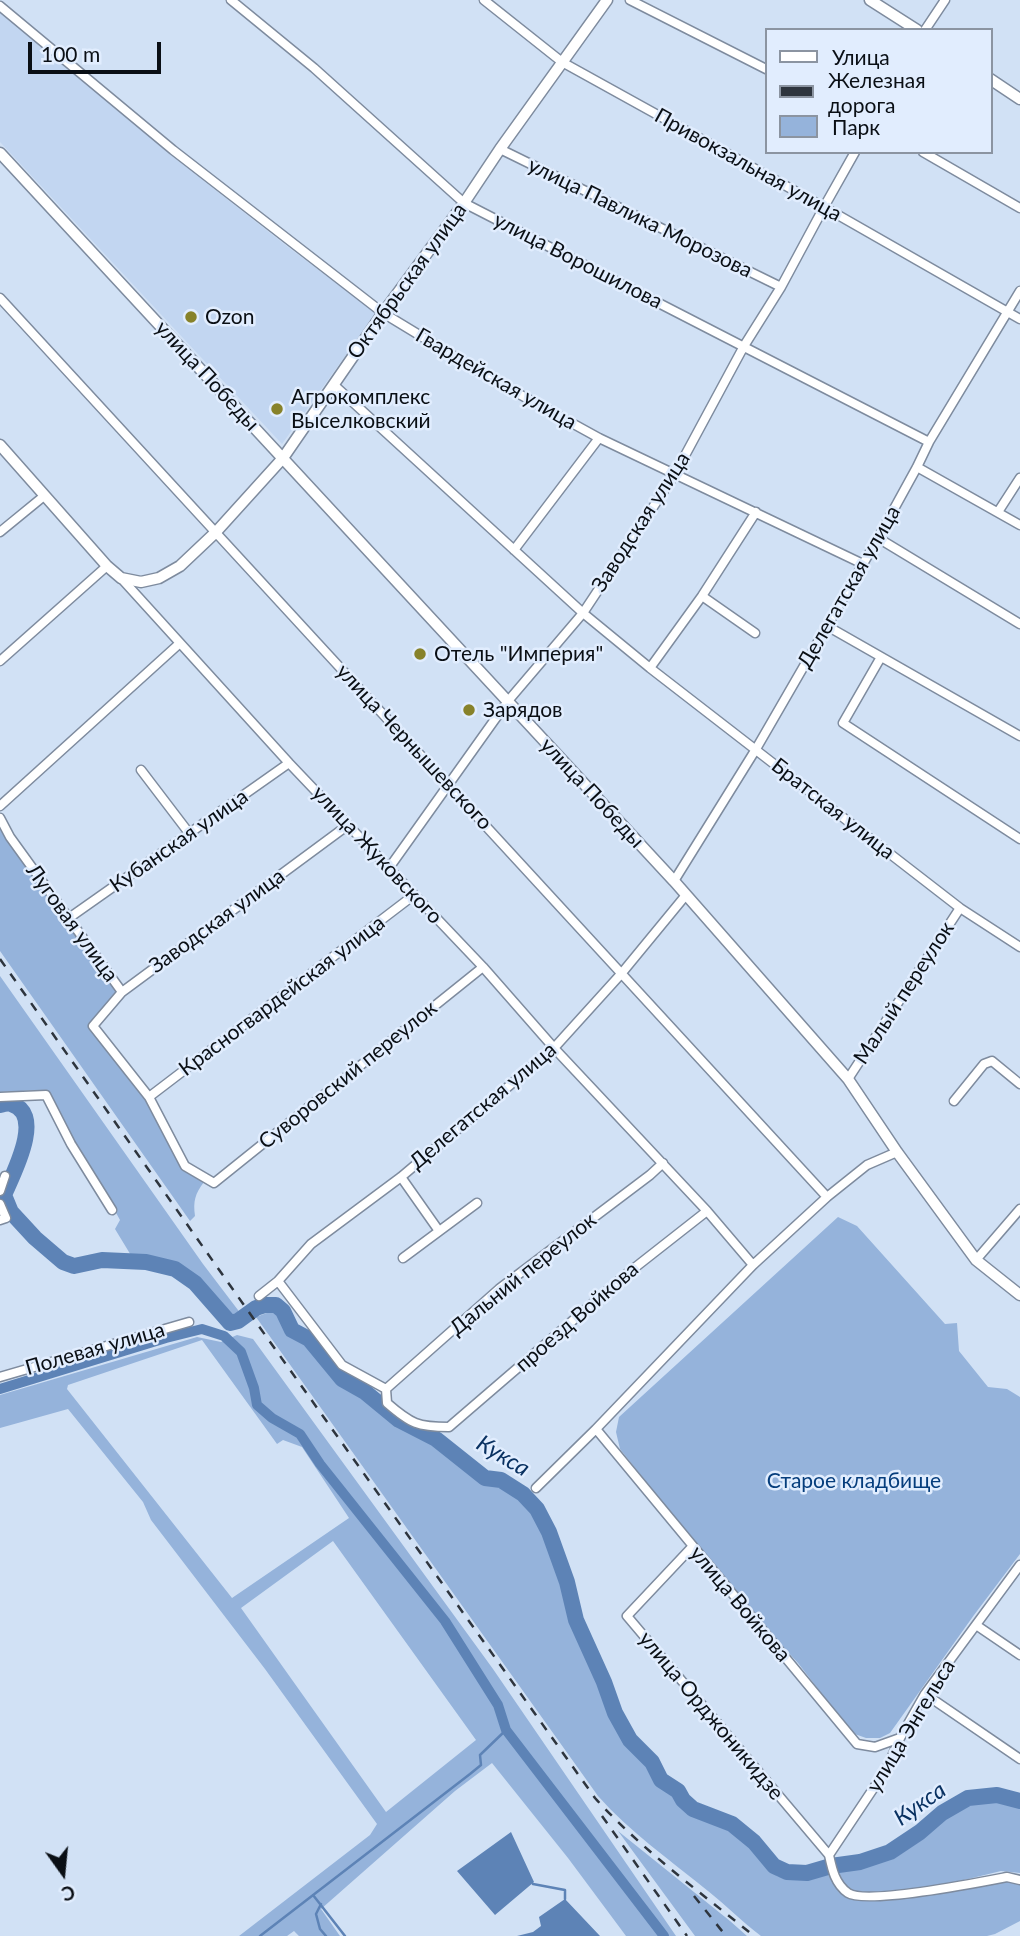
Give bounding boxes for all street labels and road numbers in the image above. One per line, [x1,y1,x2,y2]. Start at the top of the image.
street label: Привокзальная улица [650,103,846,227]
street label: улица Павлика Морозова [524,153,756,283]
street label: Октябрьская улица [342,198,472,364]
street label: улица Ворошилова [489,208,667,314]
street label: улица Победы [150,316,264,436]
street label: Гвардейская улица [411,323,581,435]
street label: Заводская улица [586,447,696,597]
street label: Делегатская улица [792,501,906,673]
street label: улица Чернышевского [331,659,497,835]
street label: улица Победы [535,733,649,853]
street label: Братская улица [766,753,900,865]
street label: улица Жуковского [307,781,447,929]
street label: Кубанская улица [105,784,253,898]
street label: Луговая улица [21,859,123,987]
street label: Заводская улица [144,863,290,979]
street label: Красногвардейская улица [174,910,390,1082]
street label: Малый переулок [849,917,959,1069]
street label: Суворовский переулок [254,995,442,1155]
street label: Делегатская улица [405,1037,561,1175]
street label: Дальний переулок [445,1207,601,1341]
street label: проезд Войкова [510,1257,644,1377]
street label: Полевая улица [22,1317,168,1381]
street label: улица Войкова [684,1541,796,1667]
street label: улица Орджоникидзе [633,1627,789,1805]
street label: улица Энгельса [861,1655,961,1797]

